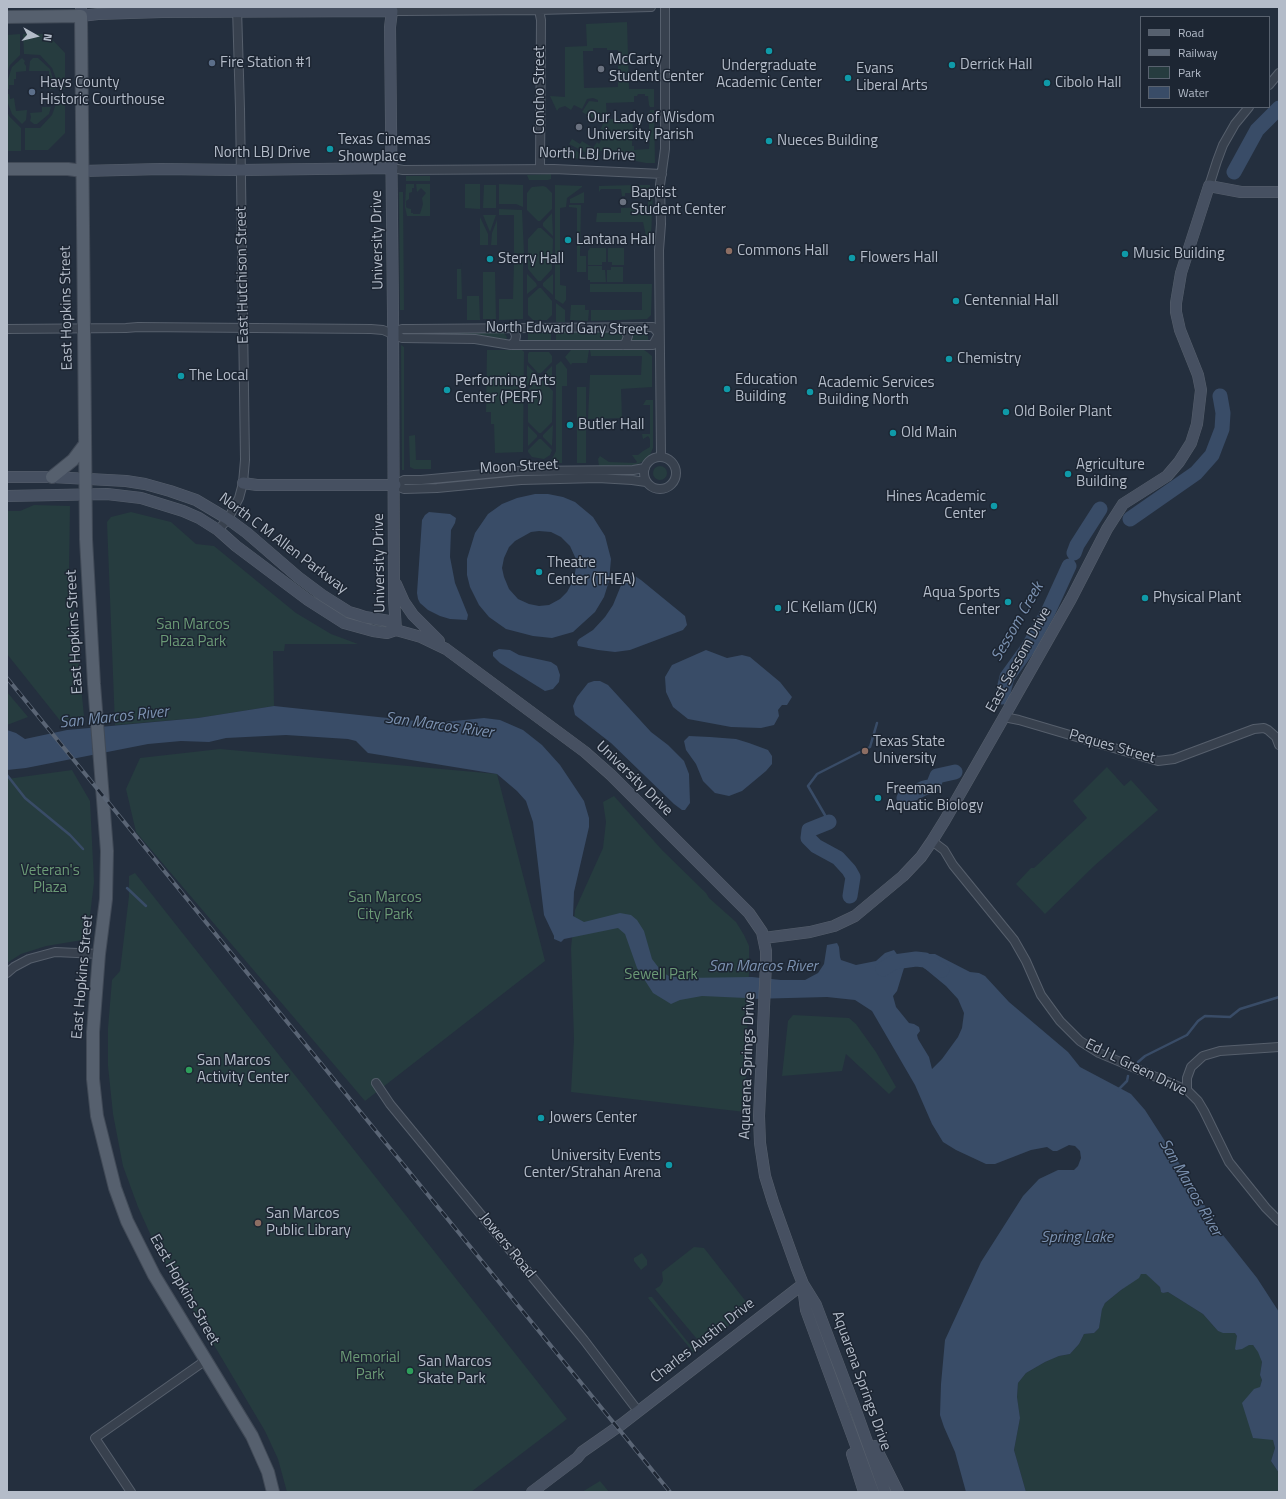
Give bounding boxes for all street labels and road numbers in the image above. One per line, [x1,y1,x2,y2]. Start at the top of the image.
street label: Concho Street [531,46,549,134]
street label: North LBJ Drive [214,144,310,162]
street label: North LBJ Drive [539,144,635,166]
street label: University Drive [368,190,388,290]
street label: East Hutchison Street [233,206,253,344]
street label: East Hopkins Street [57,246,77,370]
street label: North Edward Gary Street [486,319,648,339]
street label: Moon Street [479,456,559,478]
street label: North C M Allen Parkway [215,490,351,598]
street label: University Drive [370,513,390,613]
street label: East Hopkins Street [63,569,87,695]
street label: East Sessom Drive [983,604,1055,716]
street label: Peques Street [1067,726,1157,768]
street label: University Drive [592,738,676,820]
street label: East Hopkins Street [69,914,97,1040]
street label: Aquarena Springs Drive [736,992,760,1140]
street label: Ed J L Green Drive [1082,1036,1190,1100]
street label: Jowers Road [475,1210,539,1282]
street label: East Hopkins Street [145,1232,223,1348]
street label: Charles Austin Drive [647,1295,759,1387]
street label: Aquarena Springs Drive [827,1309,895,1453]

